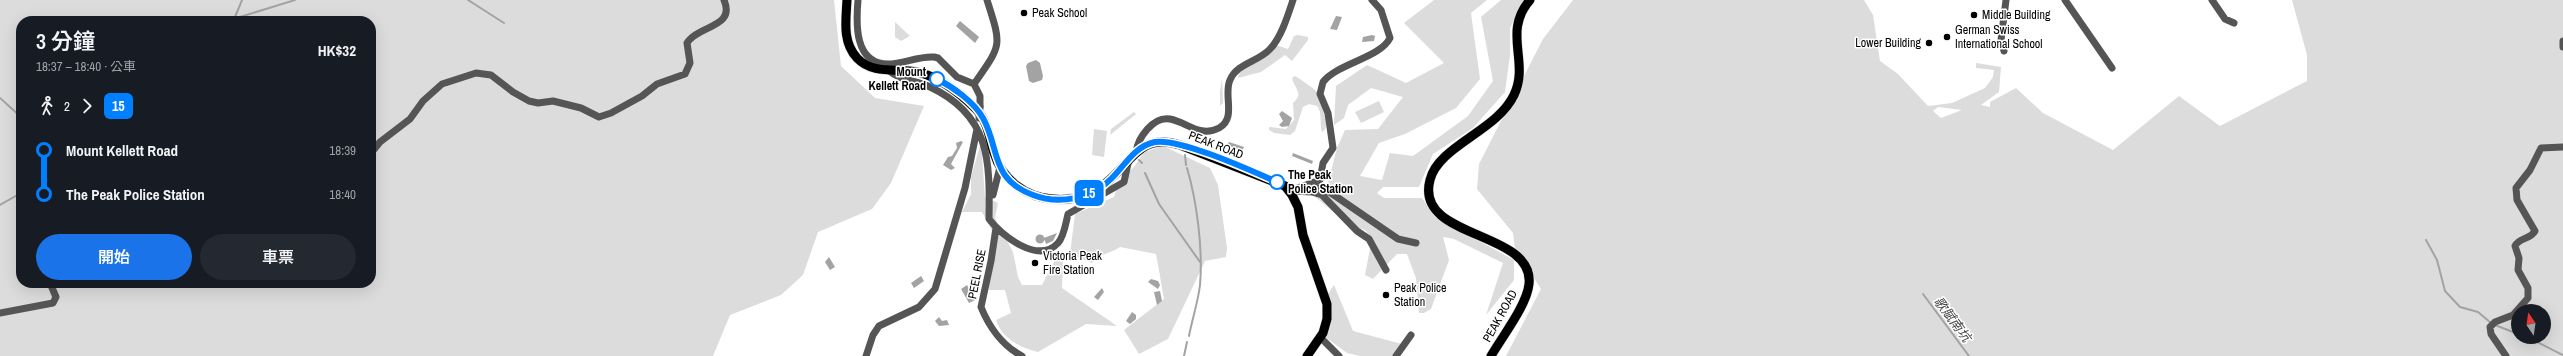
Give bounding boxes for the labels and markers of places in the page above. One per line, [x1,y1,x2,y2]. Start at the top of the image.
place label: Peak School [1032,5,1087,21]
place label: Middle Building [1982,7,2051,23]
marker: Peak School [1019,8,1029,18]
marker: Middle Building [1969,10,1979,20]
place label: German Swiss International School [1955,22,2043,52]
marker: German Swiss International School [1942,32,1952,42]
place label: Lower Building [1855,35,1922,51]
marker: Lower Building [1924,38,1934,48]
place label: Mount Kellett Road [869,64,927,94]
marker: Mount Kellett Road [929,71,945,87]
place label: The Peak Police Station [1288,167,1353,197]
marker: The Peak Police Station [1269,174,1285,190]
place label: Victoria Peak Fire Station [1043,248,1102,278]
marker: Victoria Peak Fire Station [1030,258,1040,268]
place label: Peak Police Station [1394,280,1447,310]
marker: Peak Police Station [1381,290,1391,300]

